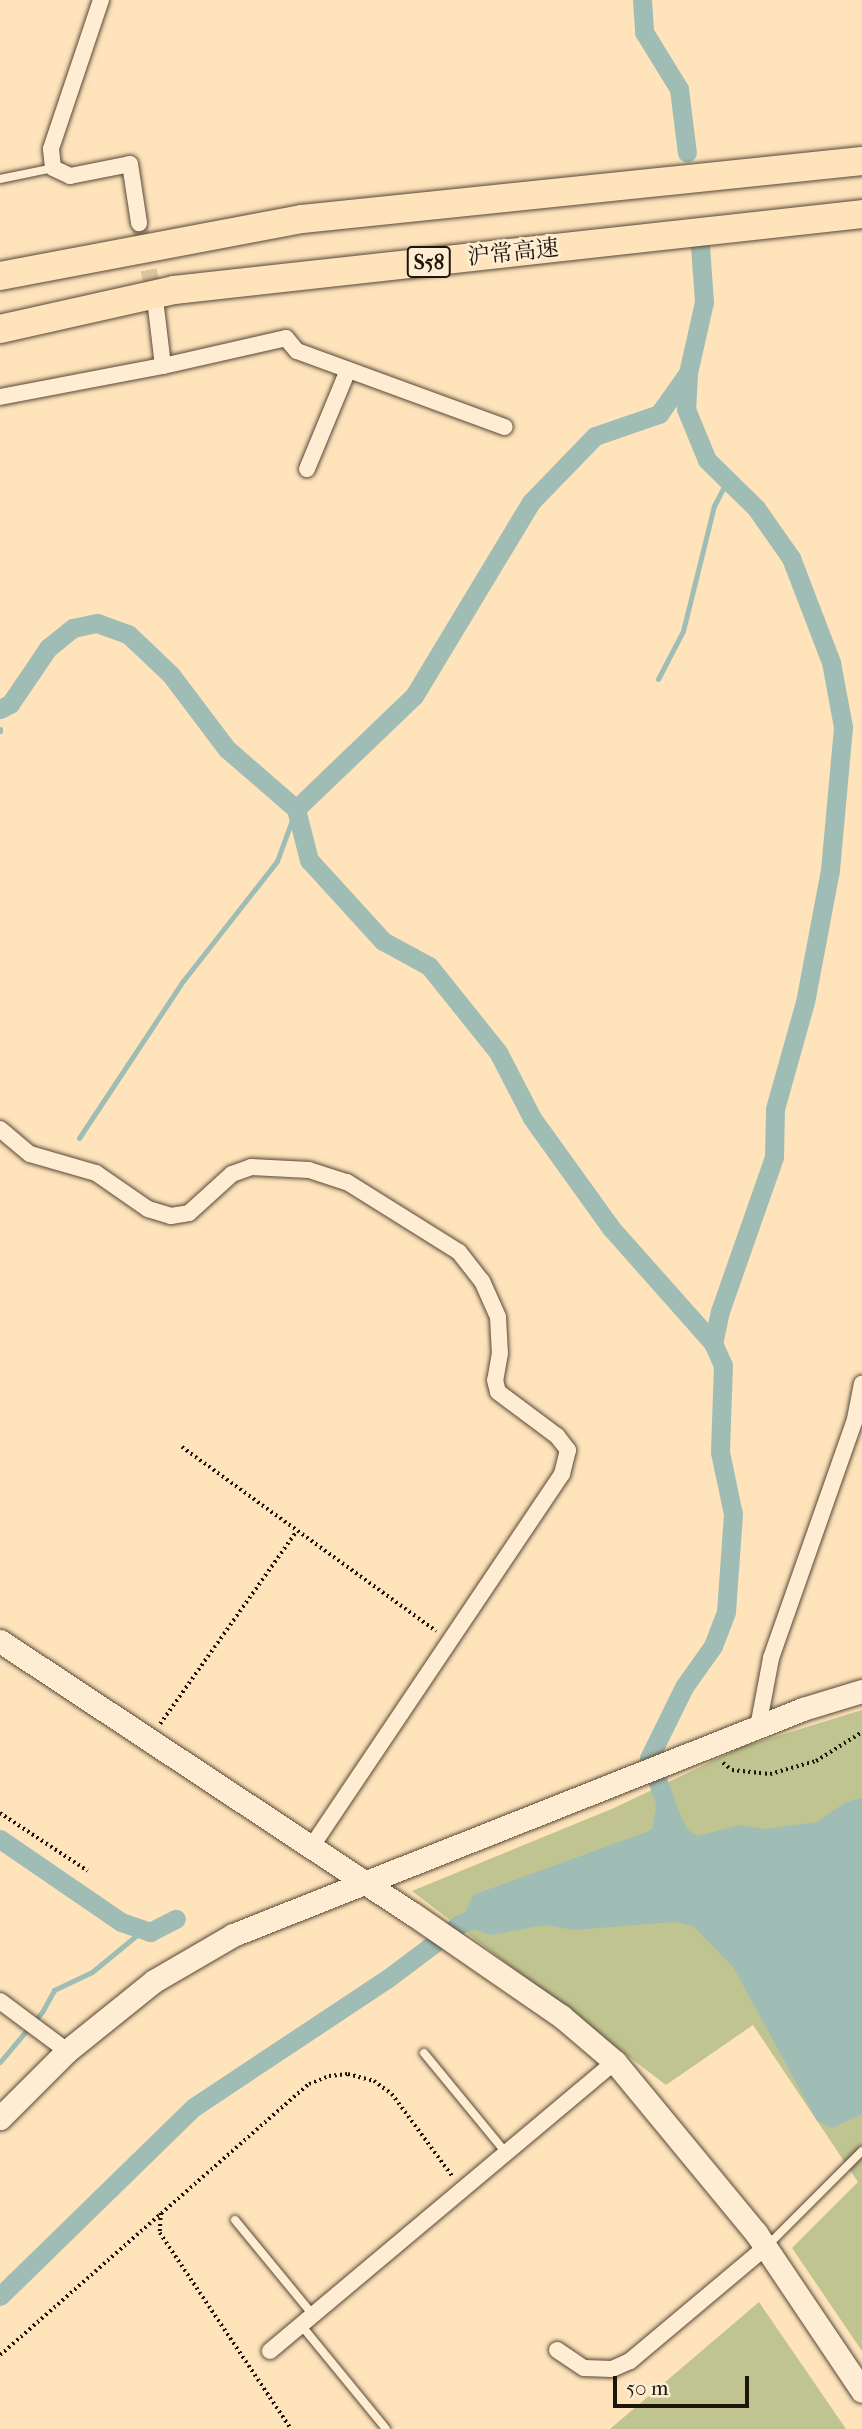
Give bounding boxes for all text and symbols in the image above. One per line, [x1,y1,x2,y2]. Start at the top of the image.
street label: 沪常高速 [466,234,560,272]
road number: S58 [406,244,452,280]
scale bar [617,2362,754,2406]
text: 50 m [626,2376,669,2400]

